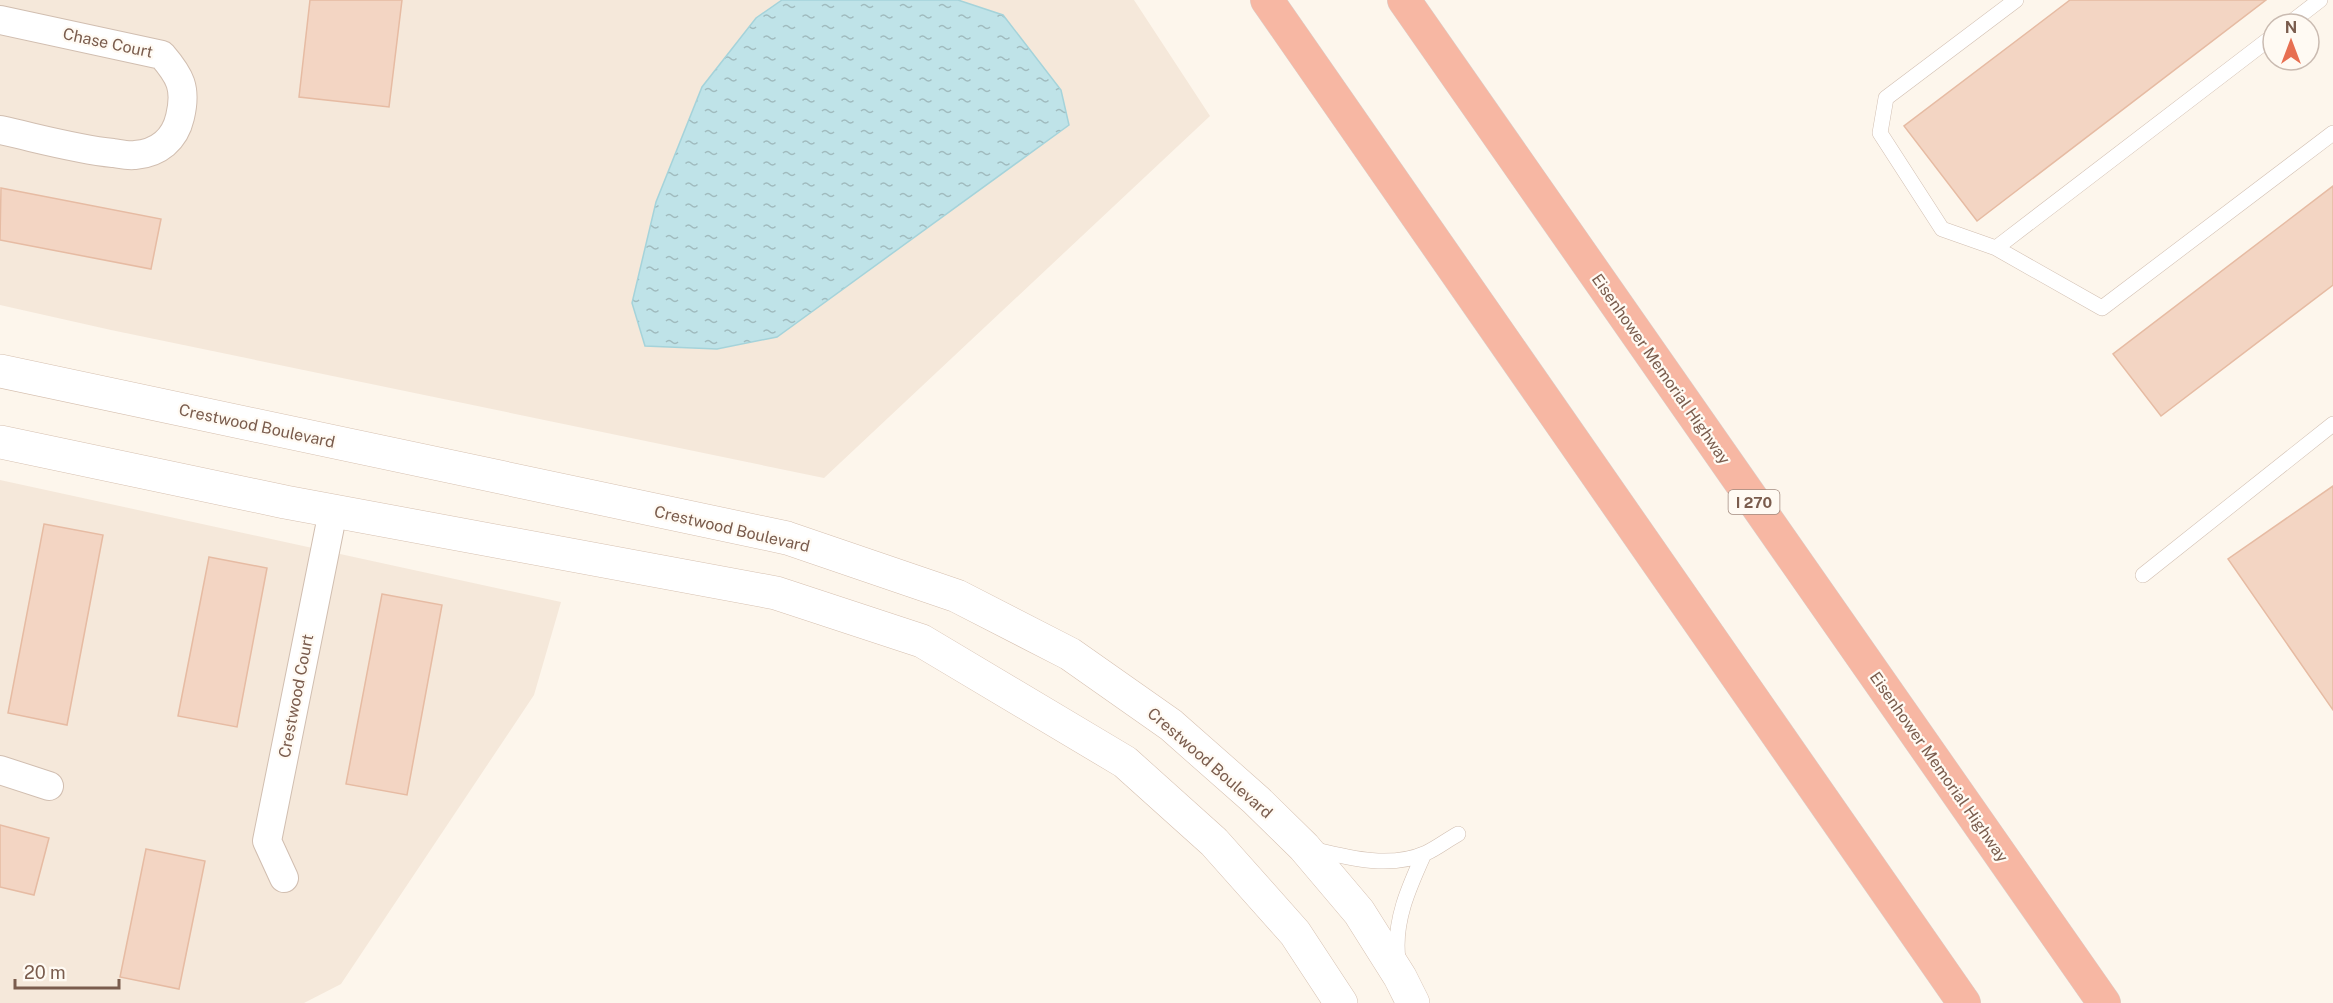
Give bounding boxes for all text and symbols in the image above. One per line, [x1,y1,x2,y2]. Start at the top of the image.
north arrow [2261,12,2321,72]
text: N [2285,18,2297,37]
street label: Chase Court [61,24,155,62]
street label: Eisenhower Memorial Highway [1588,270,1734,468]
street label: Crestwood Boulevard [177,400,337,452]
road number: I 270 [1728,490,1780,514]
street label: Crestwood Boulevard [652,502,812,556]
street label: Crestwood Court [275,632,317,760]
street label: Eisenhower Memorial Highway [1866,668,2012,866]
street label: Crestwood Boulevard [1144,704,1276,822]
scale bar [15,952,118,990]
text: 20 m [24,962,66,983]

